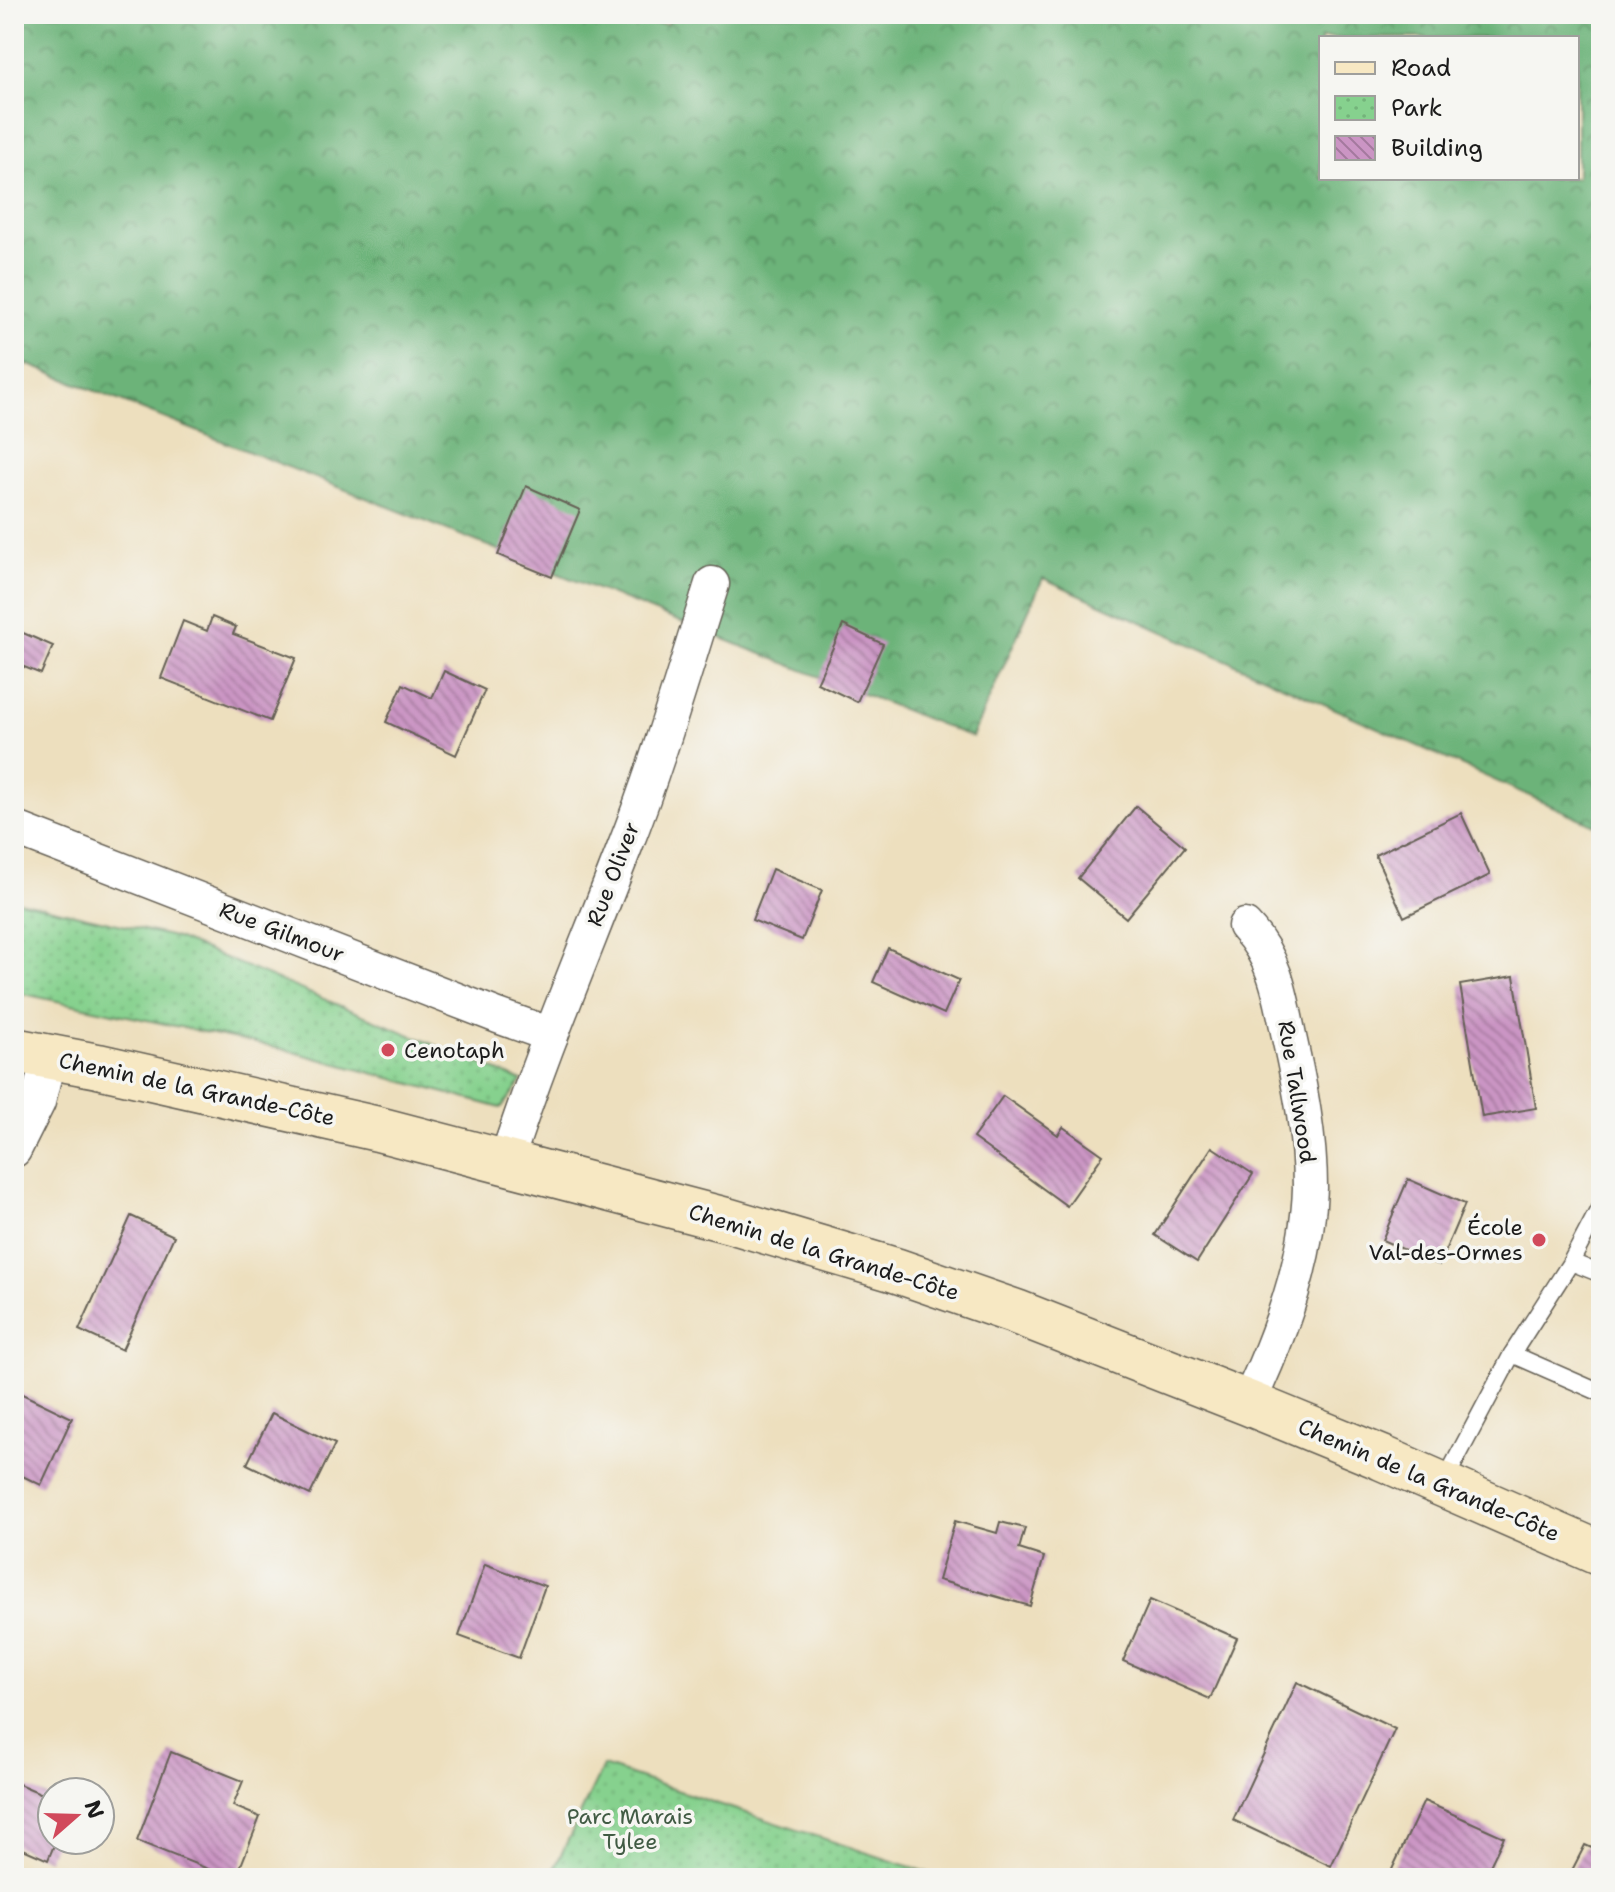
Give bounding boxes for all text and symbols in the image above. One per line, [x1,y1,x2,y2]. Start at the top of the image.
legend [1319,36,1579,180]
text: Road [1391,52,1451,84]
text: Park [1391,92,1443,124]
text: Building [1391,132,1483,164]
street label: Rue Oliver [580,818,646,930]
street label: Rue Gilmour [215,895,349,969]
street label: Rue Tallwood [1271,1019,1323,1165]
place label: Cenotaph [404,1036,505,1065]
marker: Cenotaph [379,1041,397,1059]
street label: Chemin de la Grande-Côte [56,1046,338,1132]
street label: Chemin de la Grande-Côte [685,1197,963,1307]
place label: École Val-des-Ormes [1369,1213,1523,1267]
marker: École Val-des-Ormes [1530,1231,1548,1249]
street label: Chemin de la Grande-Côte [1294,1412,1564,1548]
north arrow [36,1776,116,1856]
text: N [78,1796,111,1822]
park label: Parc Marais Tylee [567,1802,693,1856]

